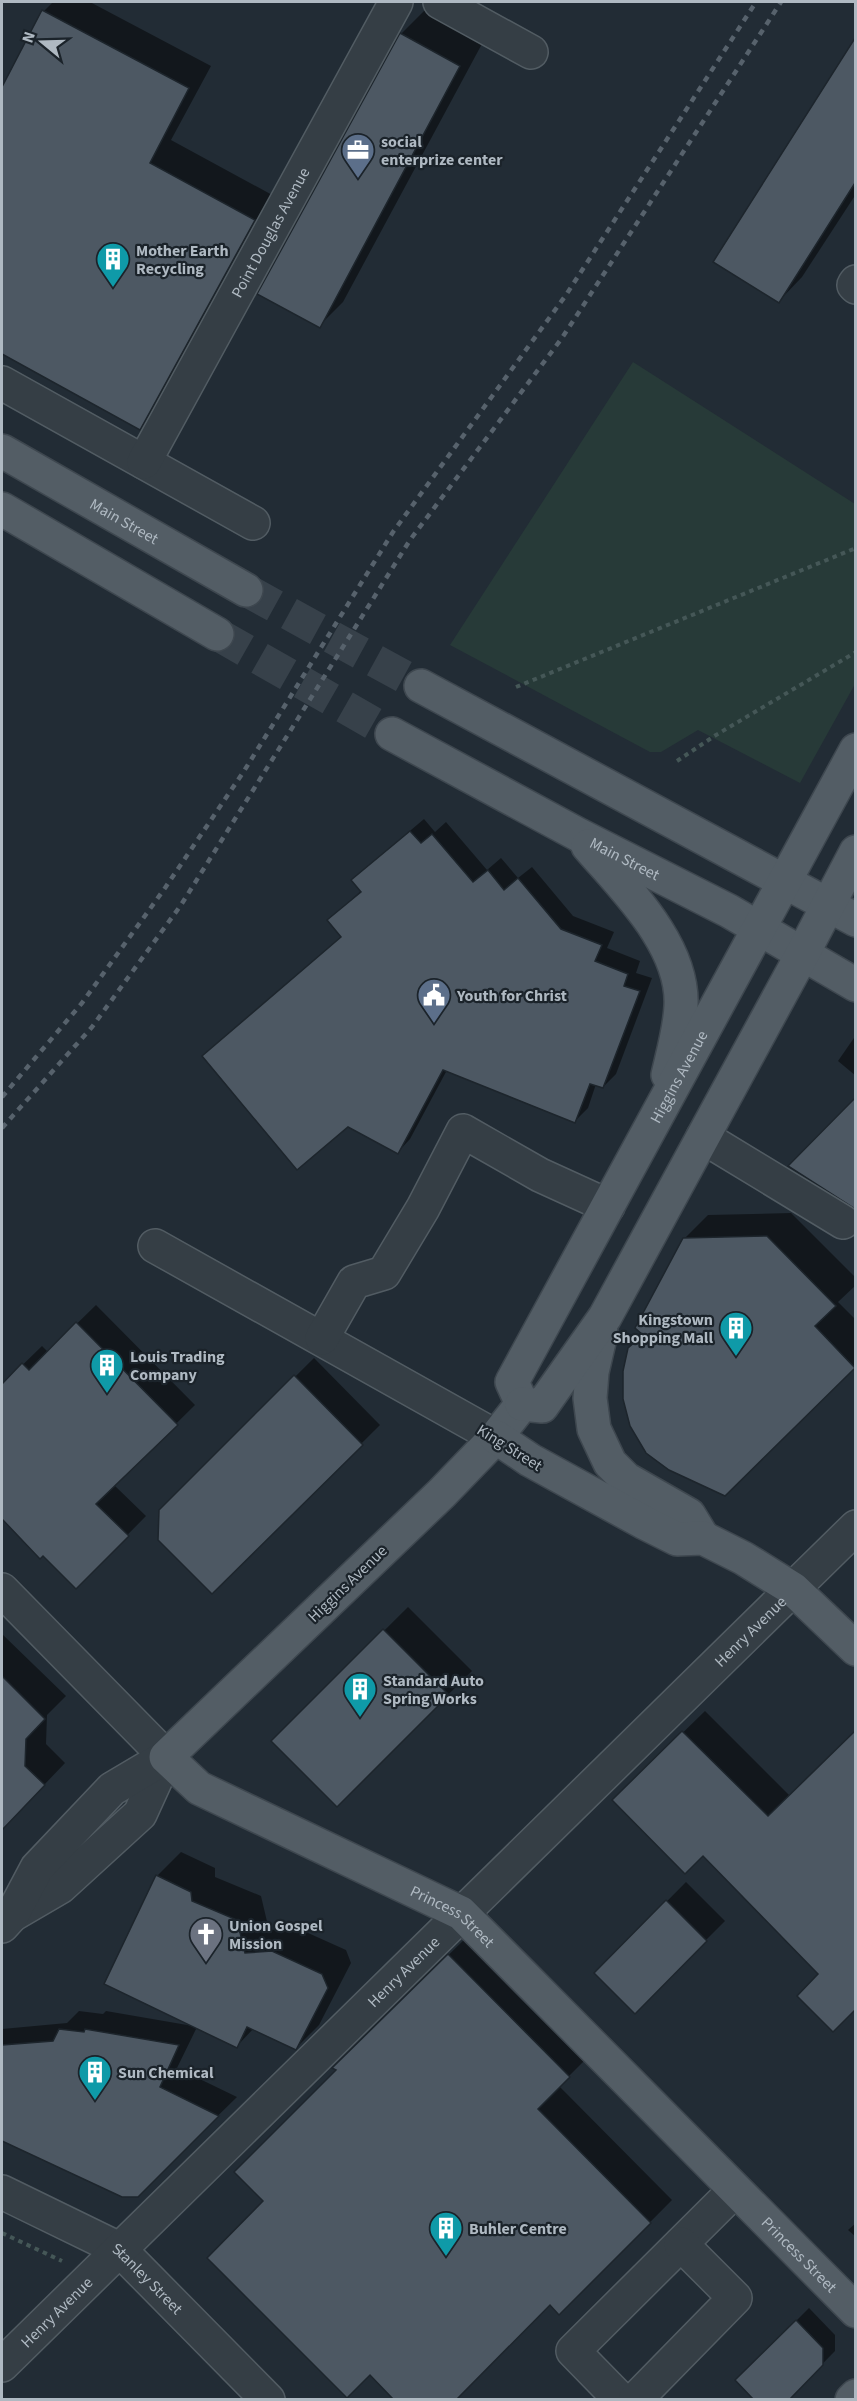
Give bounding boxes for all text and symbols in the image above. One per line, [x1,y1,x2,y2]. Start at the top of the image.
north arrow [12,12,72,72]
text: N [17,29,41,46]
place label: social enterprize center [381,131,503,171]
office icon: social enterprize center [340,132,376,179]
street label: Point Douglas Avenue [226,164,315,302]
place label: Mother Earth Recycling [136,240,229,280]
building icon: Mother Earth Recycling [95,241,131,288]
street label: Main Street [86,493,163,550]
street label: Main Street [586,832,664,886]
public building icon: Youth for Christ [416,977,452,1024]
place label: Youth for Christ [456,985,567,1007]
street label: Higgins Avenue [645,1027,713,1127]
place label: Kingstown Shopping Mall [613,1309,713,1349]
building icon: Kingstown Shopping Mall [718,1310,754,1357]
place label: Louis Trading Company [130,1346,225,1386]
building icon: Louis Trading Company [89,1347,125,1394]
street label: King Street [473,1419,547,1477]
street label: Higgins Avenue [303,1540,392,1627]
street label: Henry Avenue [710,1591,792,1672]
place label: Standard Auto Spring Works [383,1670,484,1710]
building icon: Standard Auto Spring Works [342,1671,378,1718]
street label: Princess Street [406,1880,500,1953]
place label: Union Gospel Mission [229,1915,323,1955]
church icon: Union Gospel Mission [188,1916,224,1963]
street label: Henry Avenue [363,1932,445,2013]
building icon: Sun Chemical [77,2054,113,2101]
place label: Sun Chemical [118,2062,214,2084]
building icon: Buhler Centre [428,2210,464,2257]
street label: Princess Street [756,2212,842,2298]
place label: Buhler Centre [469,2218,567,2240]
street label: Stanley Street [109,2238,188,2320]
street label: Henry Avenue [16,2272,98,2353]

